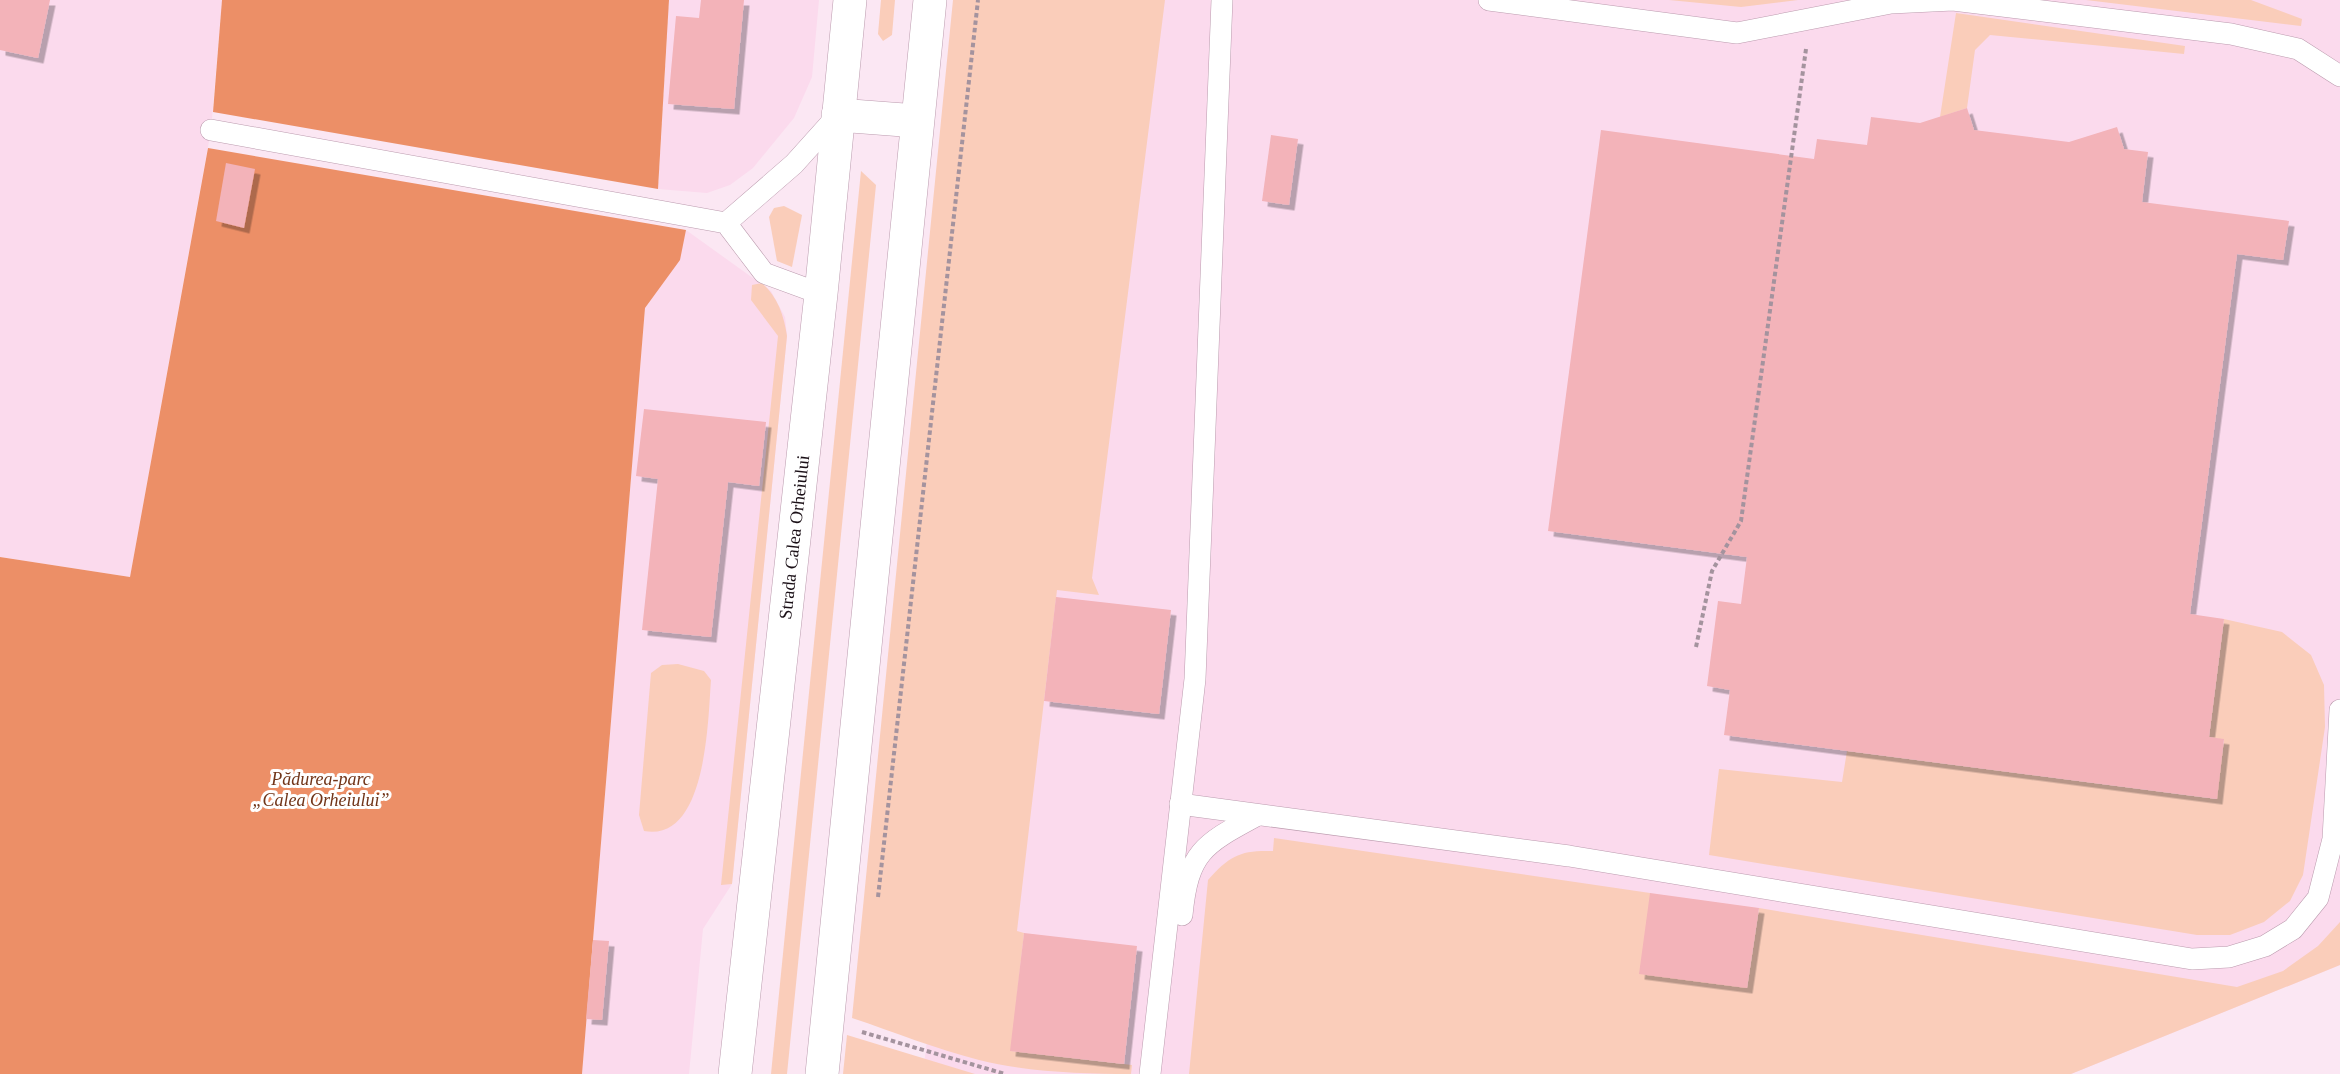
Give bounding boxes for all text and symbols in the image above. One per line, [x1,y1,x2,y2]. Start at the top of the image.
street label: Strada Calea Orheiului [775,454,813,620]
park label: Pădurea-parc „Calea Orheiului” [252,769,390,810]

